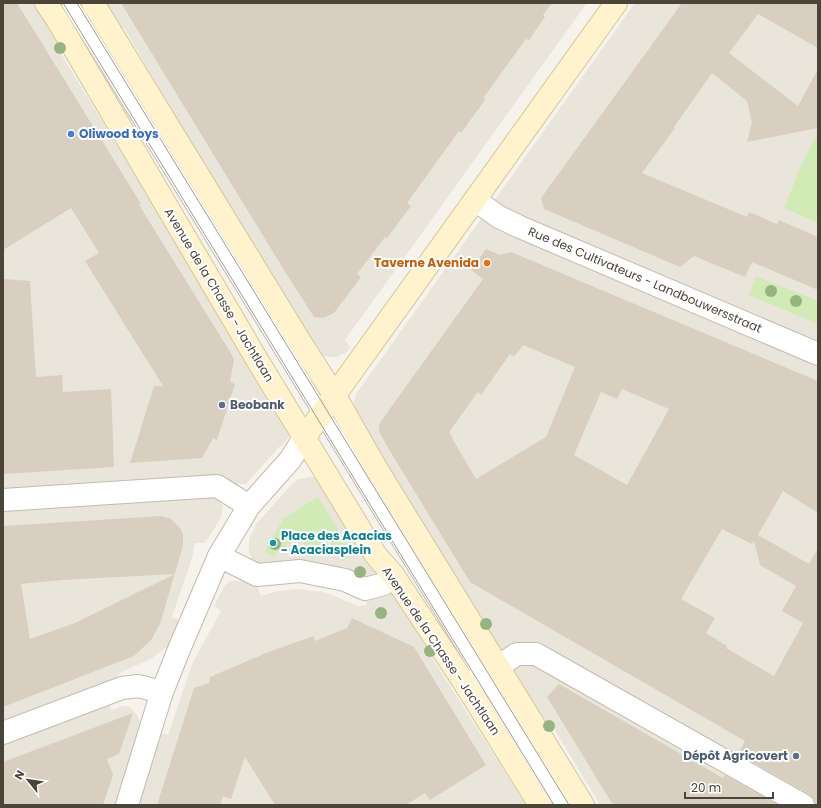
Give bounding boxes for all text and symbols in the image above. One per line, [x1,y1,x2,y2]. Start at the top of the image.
place label: Oliwood toys [79,125,159,142]
marker: Oliwood toys [66,129,76,139]
street label: Avenue de la Chasse - Jachtlaan [161,205,278,385]
street label: Rue des Cultivateurs - Landbouwersstraat [526,222,765,337]
place label: Taverne Avenida [374,254,479,271]
marker: Taverne Avenida [482,258,492,268]
place label: Beobank [230,396,285,413]
marker: Beobank [217,400,227,410]
place label: Place des Acacias - Acaciasplein [281,527,392,558]
marker: Place des Acacias - Acaciasplein [268,538,278,548]
street label: Avenue de la Chasse - Jachtlaan [378,563,504,738]
place label: Dépôt Agricovert [683,747,788,764]
marker: Dépôt Agricovert [791,751,801,761]
north arrow [8,760,48,800]
text: N [10,767,28,783]
scale bar [685,774,773,800]
text: 20 m [691,779,721,796]

